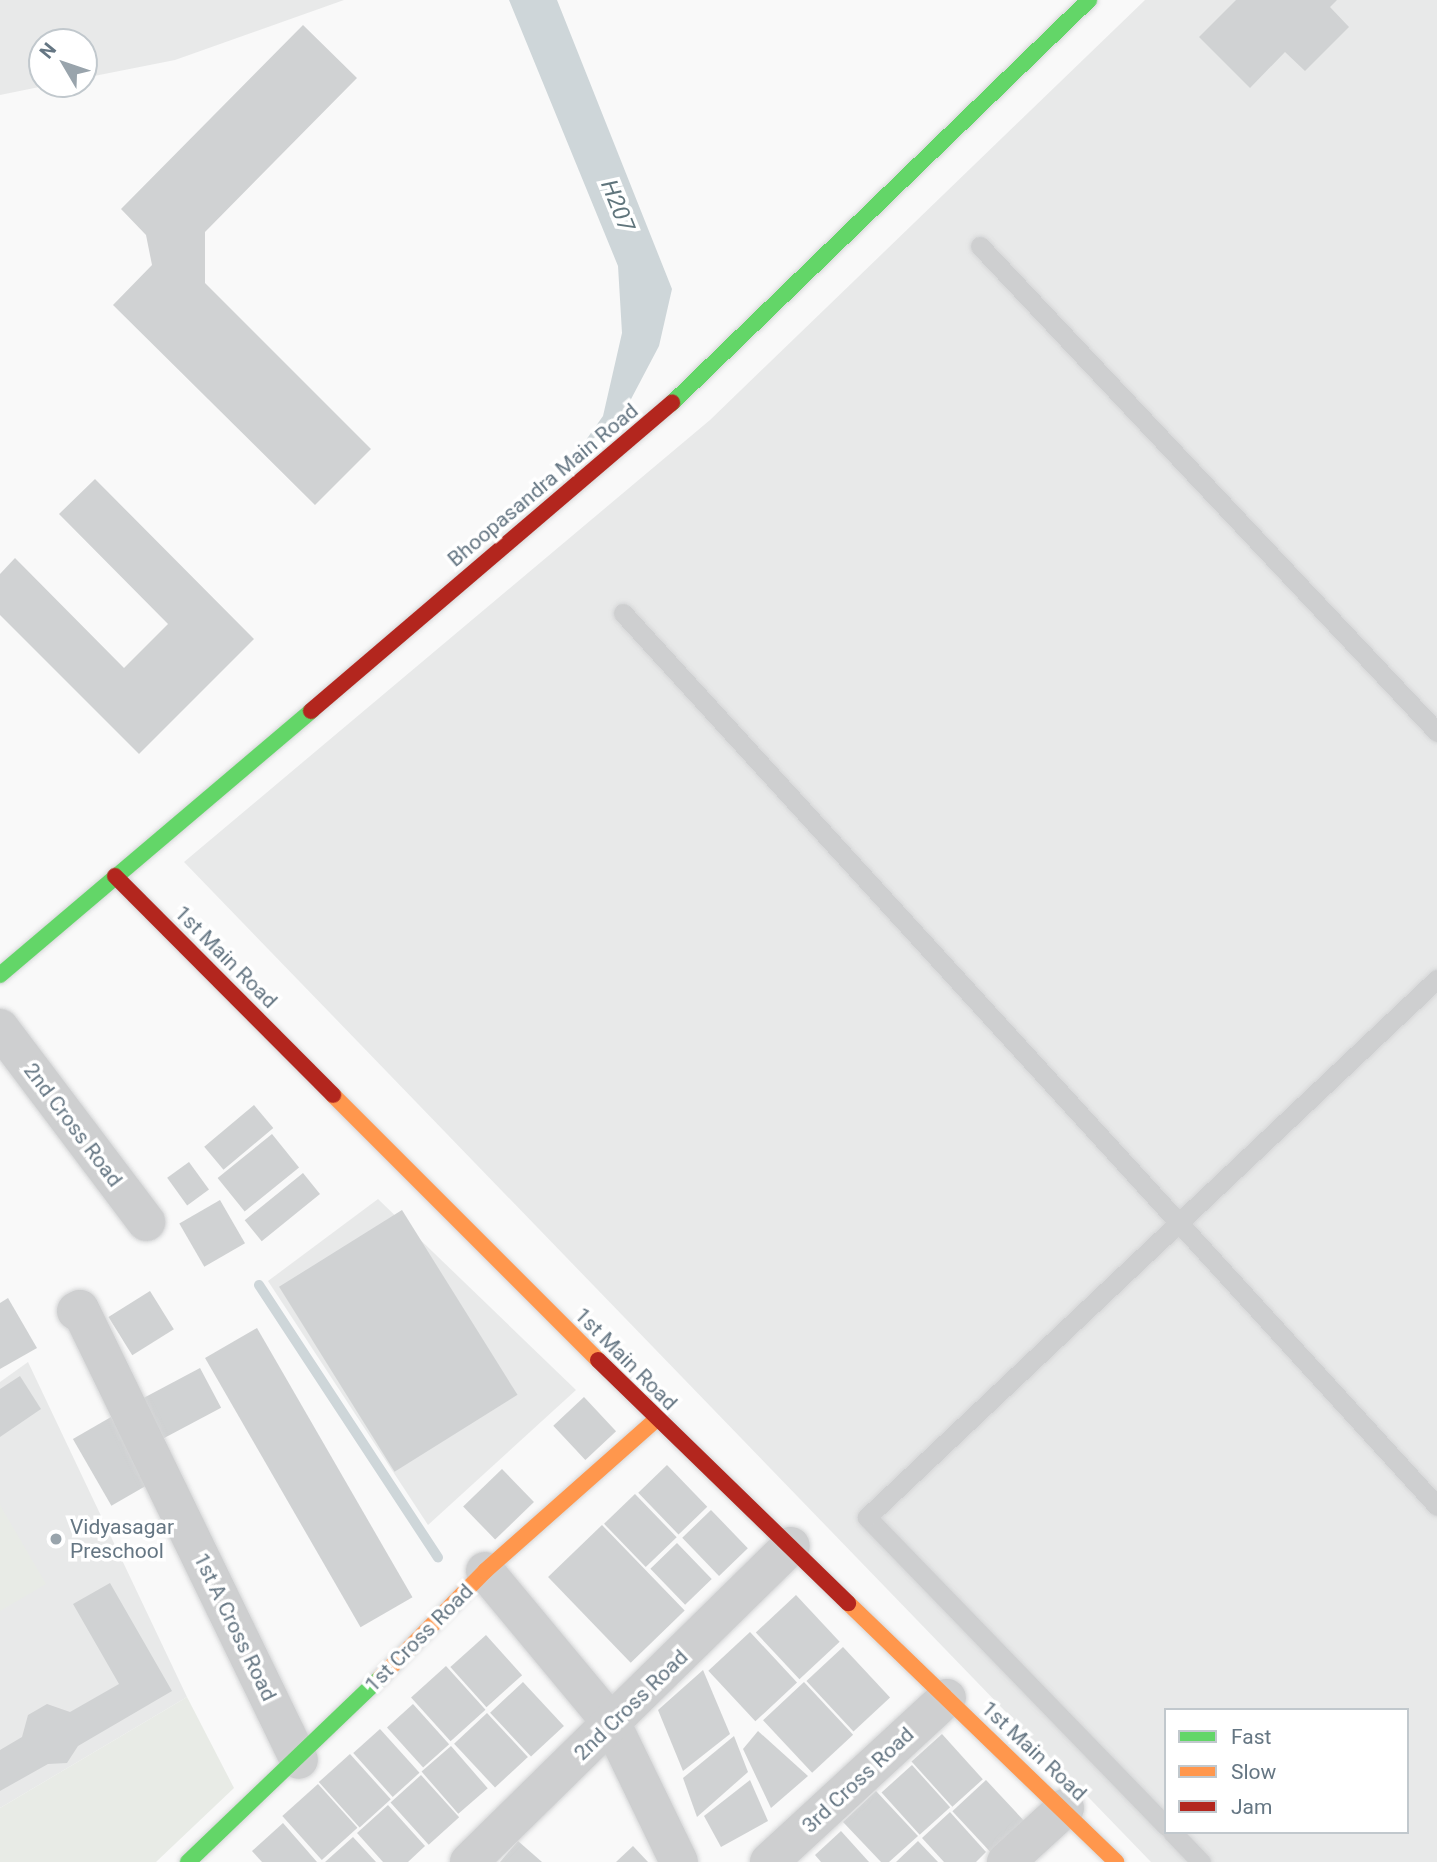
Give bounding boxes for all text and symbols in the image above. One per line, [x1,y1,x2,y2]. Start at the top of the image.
north arrow [28,28,98,98]
text: N [35,38,61,63]
water label: H207 [594,176,640,236]
street label: Bhoopasandra Main Road [443,398,643,572]
street label: 1st Main Road [170,901,282,1013]
street label: 2nd Cross Road [18,1058,128,1192]
street label: 1st Main Road [570,1303,682,1415]
place label: Vidyasagar Preschool [70,1514,174,1564]
marker: Vidyasagar Preschool [48,1531,64,1547]
street label: 1st A Cross Road [188,1549,282,1705]
street label: 1st Cross Road [360,1579,478,1697]
street label: 2nd Cross Road [569,1645,693,1765]
street label: 1st Main Road [976,1696,1092,1806]
legend [1164,1708,1409,1834]
street label: 3rd Cross Road [797,1722,919,1838]
text: Fast [1231,1725,1271,1749]
text: Slow [1231,1760,1276,1784]
text: Jam [1231,1795,1272,1819]

